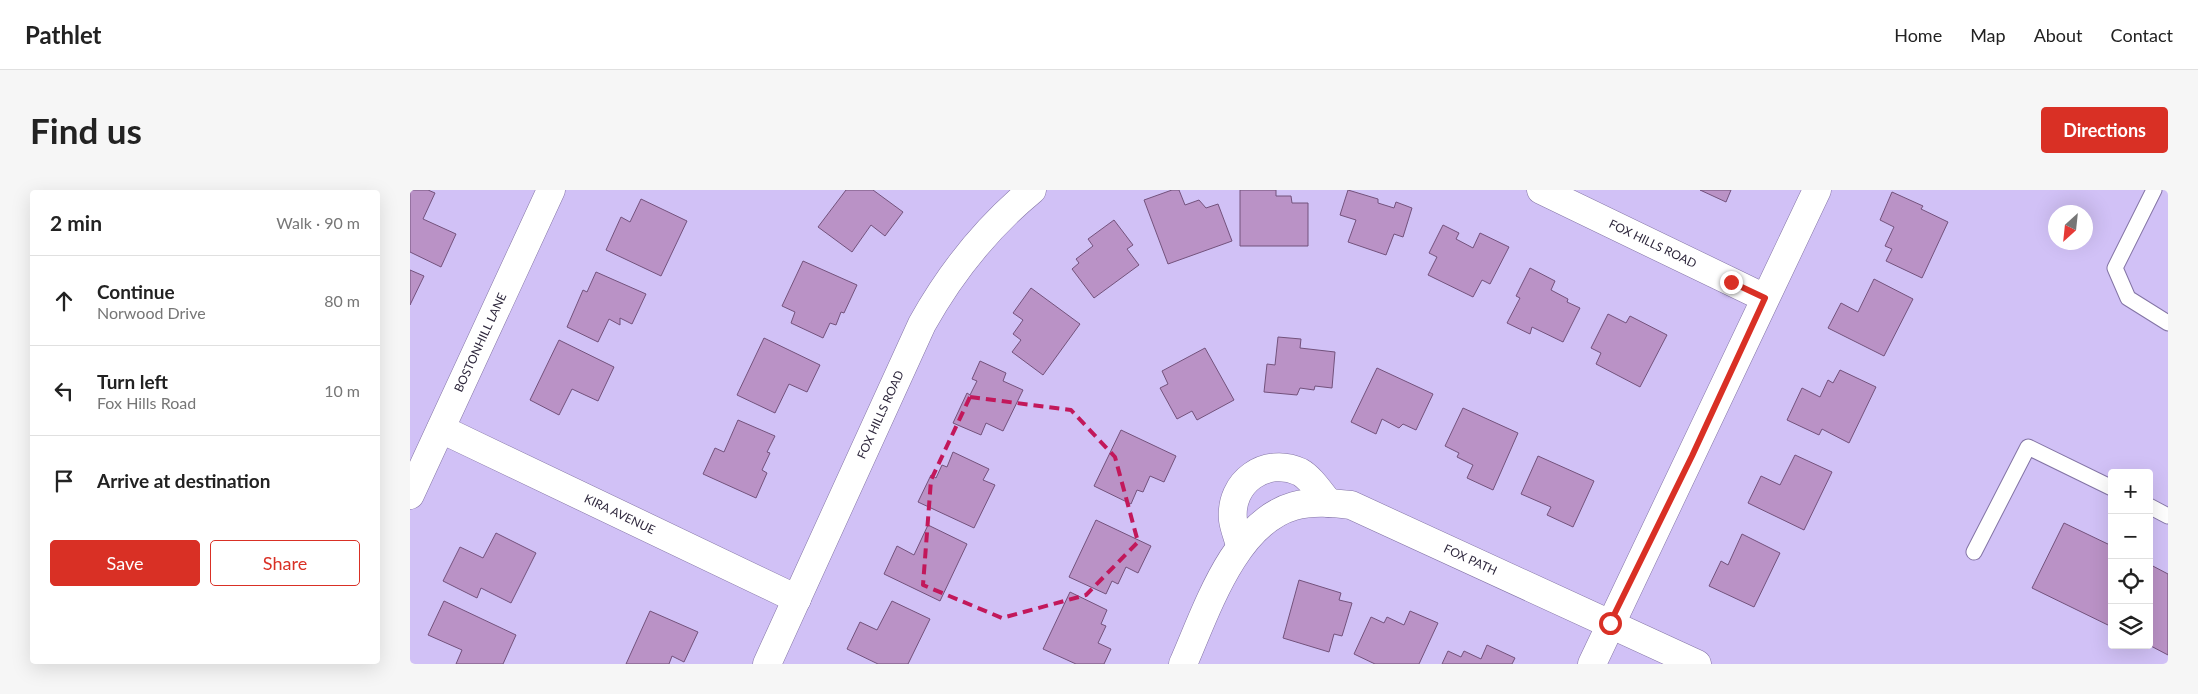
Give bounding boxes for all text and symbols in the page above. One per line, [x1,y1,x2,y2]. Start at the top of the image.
text: Pathlet [25,20,102,49]
text: Home [1894,24,1942,46]
text: Map [1970,24,2006,46]
text: About [2034,24,2083,46]
text: Contact [2111,24,2173,46]
button: Directions [2041,107,2168,153]
text: Find us [30,109,142,151]
north arrow [2048,205,2093,250]
text: 2 min [50,210,102,235]
text: Walk · 90 m [276,213,360,232]
street label: FOX HILLS ROAD [1607,216,1699,271]
route end [1720,271,1743,294]
text: Continue [97,280,175,303]
icon: ahead [50,287,78,315]
street label: BOSTONHILL LANE [451,290,509,394]
text: 80 m [324,291,360,310]
text: Norwood Drive [97,303,206,322]
street label: FOX HILLS ROAD [854,368,907,461]
text: Turn left [97,370,168,393]
icon: left [50,377,78,405]
text: 10 m [324,381,360,400]
text: Fox Hills Road [97,393,196,412]
icon: arrive [50,467,78,495]
text: Arrive at destination [97,469,270,492]
map controls [2108,469,2153,649]
button: + [2108,469,2153,514]
street label: KIRA AVENUE [582,491,658,537]
button: − [2108,514,2153,559]
button: Save [50,540,200,586]
button: Share [210,540,360,586]
street label: FOX PATH [1442,541,1500,578]
button: locate [2108,559,2153,604]
button: layers [2108,604,2153,649]
route start [1599,612,1622,635]

